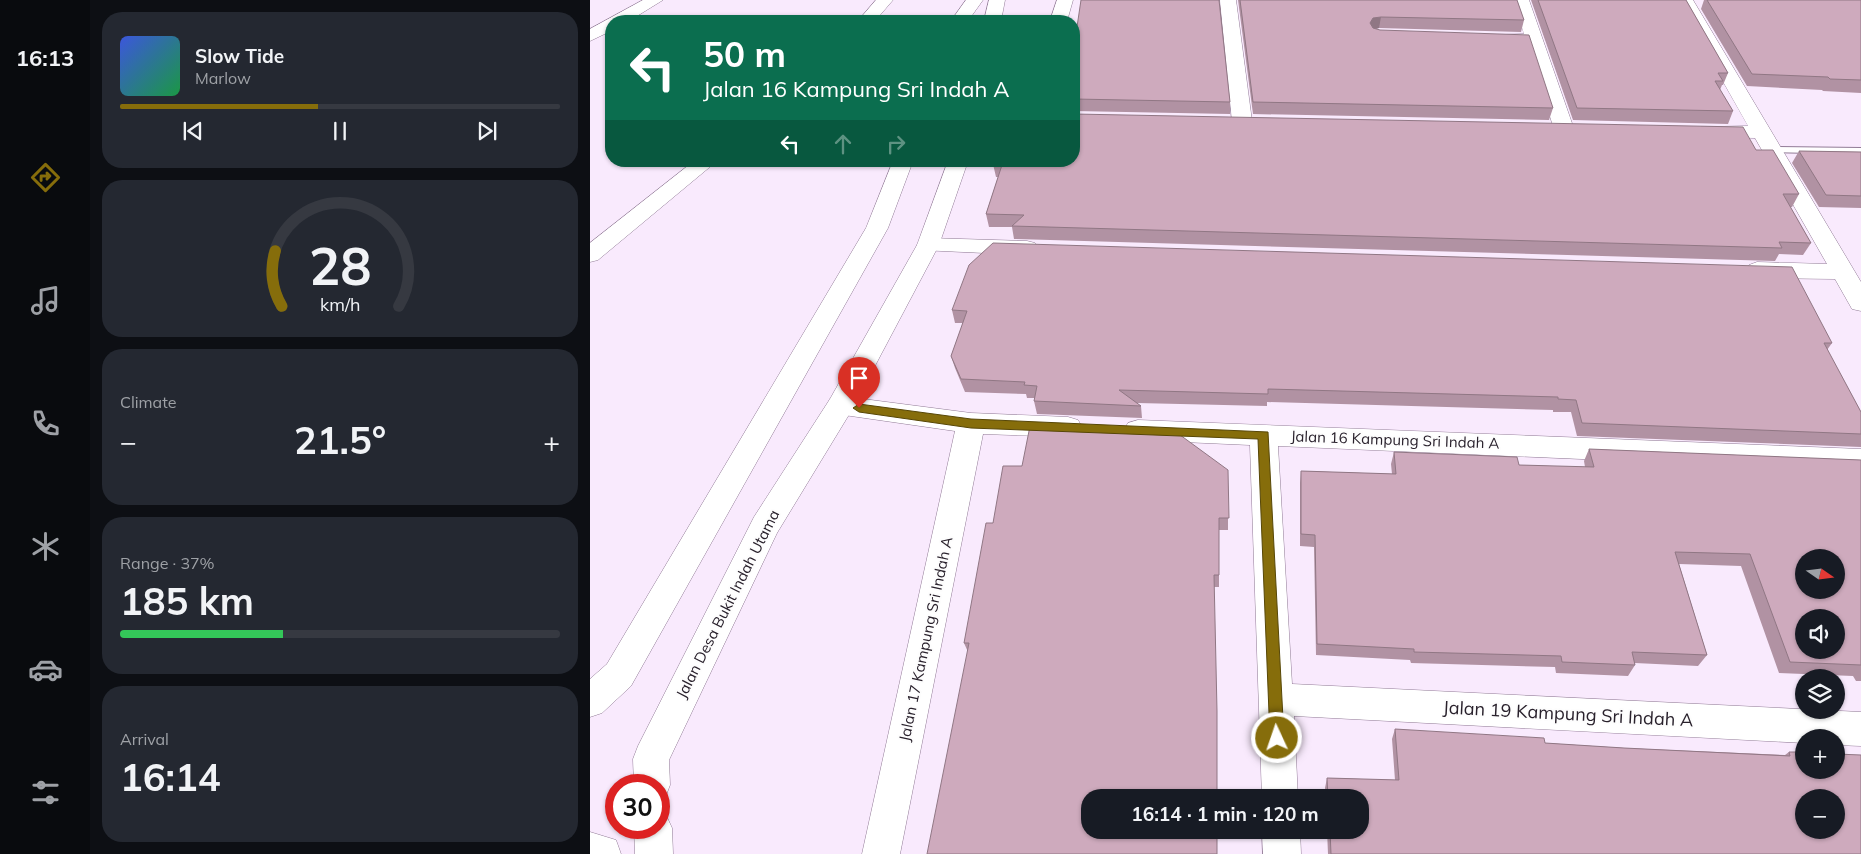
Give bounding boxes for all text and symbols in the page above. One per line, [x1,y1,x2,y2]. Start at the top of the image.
text: 50 m [703,32,786,76]
icon: left [620,35,685,100]
text: 16:13 [16,44,74,72]
text: Slow Tide [195,44,284,68]
text: Marlow [195,68,251,88]
text: Jalan 16 Kampung Sri Indah A [703,75,1009,103]
icon: previous [179,117,207,145]
icon: pause [326,117,354,145]
icon: next [473,117,501,145]
icon: left [776,130,804,158]
icon: ahead [829,130,857,158]
icon: right [882,130,910,158]
icon: directions [28,160,63,195]
text: 28 [309,233,371,298]
icon: music [28,283,63,318]
text: km/h [320,293,360,315]
pin [838,357,880,408]
icon: arrive [845,364,873,392]
text: Climate [120,392,176,412]
icon: phone [28,406,63,441]
text: 21.5° [294,416,386,464]
text: − [120,424,137,459]
text: + [543,424,560,459]
street label: Jalan 16 Kampung Sri Indah A [1290,426,1500,453]
street label: Jalan Desa Bukit Indah Utama [672,506,783,701]
icon: climate [28,529,63,564]
street label: Jalan 17 Kampung Sri Indah A [895,535,957,743]
north arrow [1795,549,1845,599]
map controls [1795,549,1845,839]
text: Range · 37% [120,553,215,573]
text: 185 km [120,577,254,625]
button: sound [1795,609,1845,659]
icon: car [28,652,63,687]
button: layers [1795,669,1845,719]
street label: Jalan 19 Kampung Sri Indah A [1442,695,1694,732]
position arrow [1250,711,1302,763]
text: Arrival [120,729,169,749]
button: + [1795,729,1845,779]
text: 16:14 [120,753,221,801]
speed limit sign: 30 [605,774,670,839]
icon: filters [28,775,63,810]
button: − [1795,789,1845,839]
text: 16:14 · 1 min · 120 m [1131,802,1319,826]

